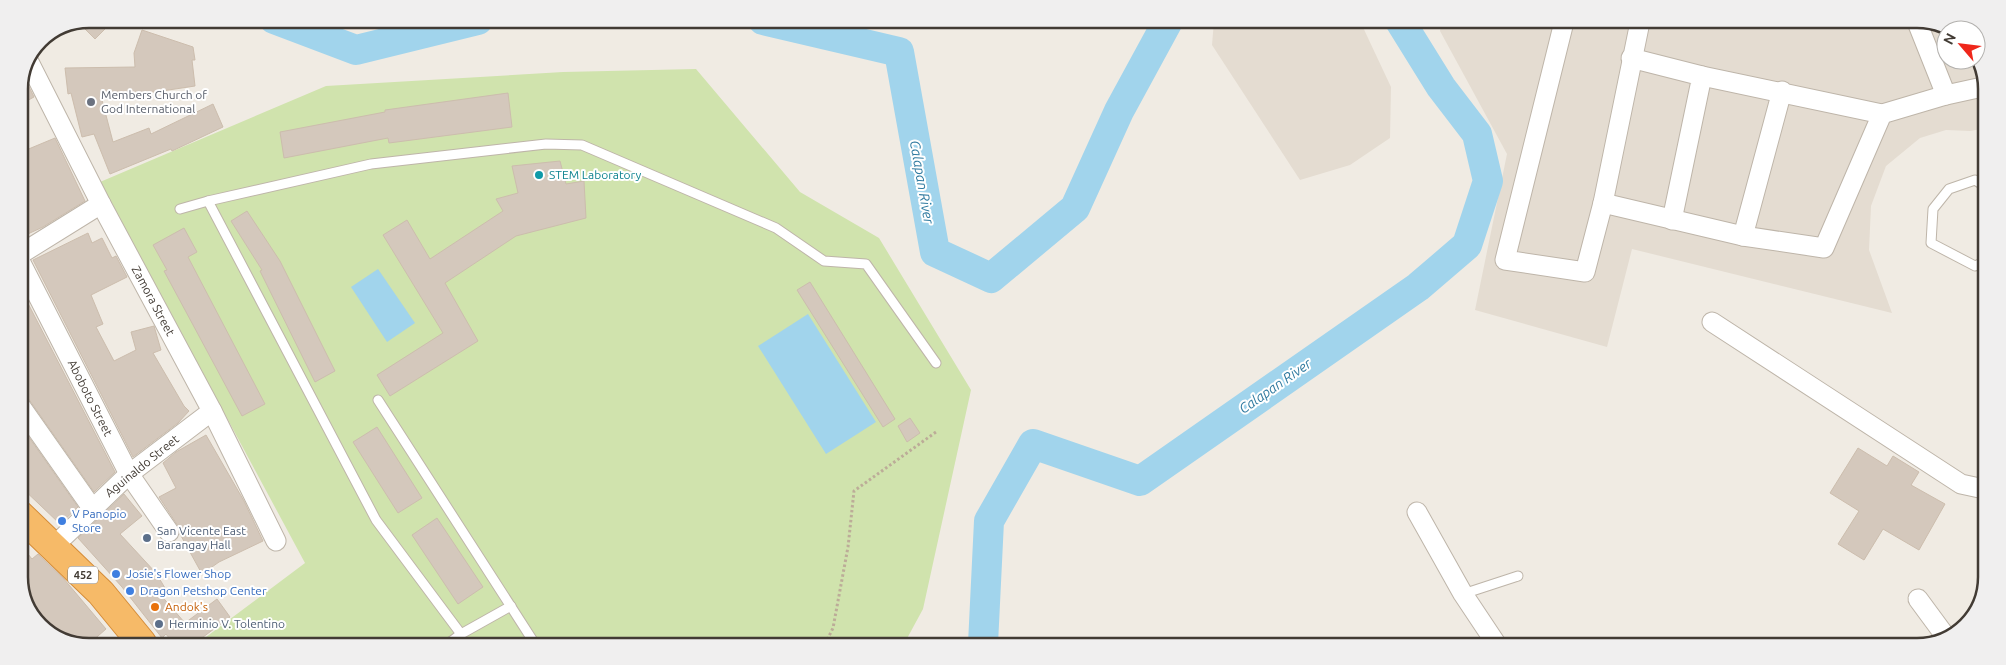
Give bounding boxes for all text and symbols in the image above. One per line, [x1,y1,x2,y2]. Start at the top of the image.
north arrow [1936,20,1986,70]
text: N [1940,31,1959,47]
place label: Members Church of God International [101,88,207,115]
marker: Members Church of God International [85,96,97,108]
water label: Calapan River [907,139,937,226]
place label: STEM Laboratory [549,168,641,181]
marker: STEM Laboratory [533,169,545,181]
street label: Zamora Street [130,264,177,338]
water label: Calapan River [1236,355,1315,417]
street label: Aboboto Street [66,357,115,438]
street label: Aguinaldo Street [102,432,181,499]
place label: V Panopio Store [72,507,126,534]
marker: V Panopio Store [56,515,68,527]
place label: San Vicente East Barangay Hall [157,524,246,551]
marker: San Vicente East Barangay Hall [141,532,153,544]
road number: 452 [68,566,98,584]
place label: Josie's Flower Shop [126,567,231,580]
marker: Josie's Flower Shop [110,568,122,580]
place label: Dragon Petshop Center [140,584,267,597]
marker: Dragon Petshop Center [124,585,136,597]
place label: Andok's [165,600,208,613]
marker: Andok's [149,601,161,613]
place label: Herminio V. Tolentino [169,617,285,630]
marker: Herminio V. Tolentino [153,618,165,630]

